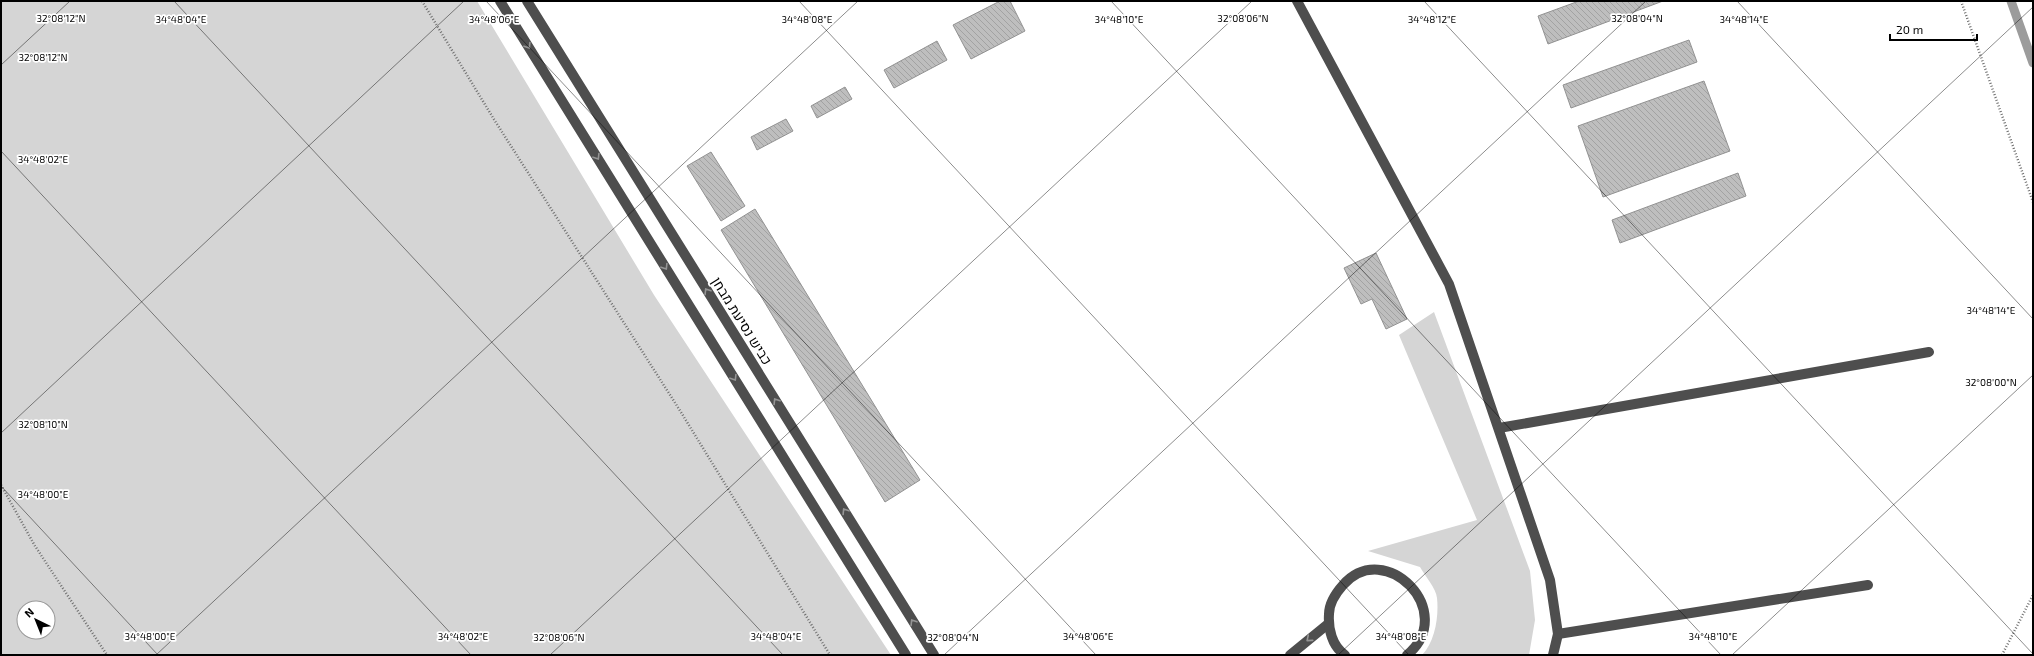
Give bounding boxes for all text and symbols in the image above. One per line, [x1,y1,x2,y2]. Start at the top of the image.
text: 32°08'12"N [36,12,86,24]
text: 32°08'06"N [1217,12,1269,24]
text: 32°08'04"N [1611,12,1663,24]
text: 34°48'04"E [156,13,207,25]
text: 34°48'06"E [469,13,520,25]
text: 34°48'08"E [782,13,833,25]
text: 34°48'10"E [1095,13,1144,25]
text: 34°48'12"E [1408,13,1457,25]
text: 34°48'14"E [1720,13,1769,25]
scale bar [1890,16,1977,42]
text: 20 m [1896,22,1923,36]
one-way arrow [524,42,531,49]
text: 32°08'12"N [18,51,68,63]
text: 34°48'02"E [18,153,69,165]
one-way arrow [592,153,599,160]
one-way arrow [661,263,668,270]
street label: כביש נסיעת מבחן [709,274,776,368]
one-way arrow [705,288,712,295]
text: 34°48'14"E [1967,304,2016,316]
one-way arrow [729,374,736,381]
text: 32°08'00"N [1965,376,2017,388]
one-way arrow [773,398,781,405]
text: 32°08'10"N [18,418,68,430]
text: 34°48'00"E [18,488,69,500]
one-way arrow [842,509,849,516]
north arrow [16,600,56,640]
text: N [21,605,36,620]
one-way arrow [911,619,918,626]
text: 34°48'00"E [125,630,176,642]
text: 34°48'02"E [438,630,489,642]
text: 34°48'04"E [751,630,802,642]
text: 34°48'06"E [1063,630,1114,642]
text: 34°48'08"E [1376,630,1427,642]
text: 34°48'10"E [1689,630,1738,642]
text: 32°08'06"N [533,631,585,643]
text: 32°08'04"N [927,631,979,643]
one-way arrow [1307,635,1314,642]

